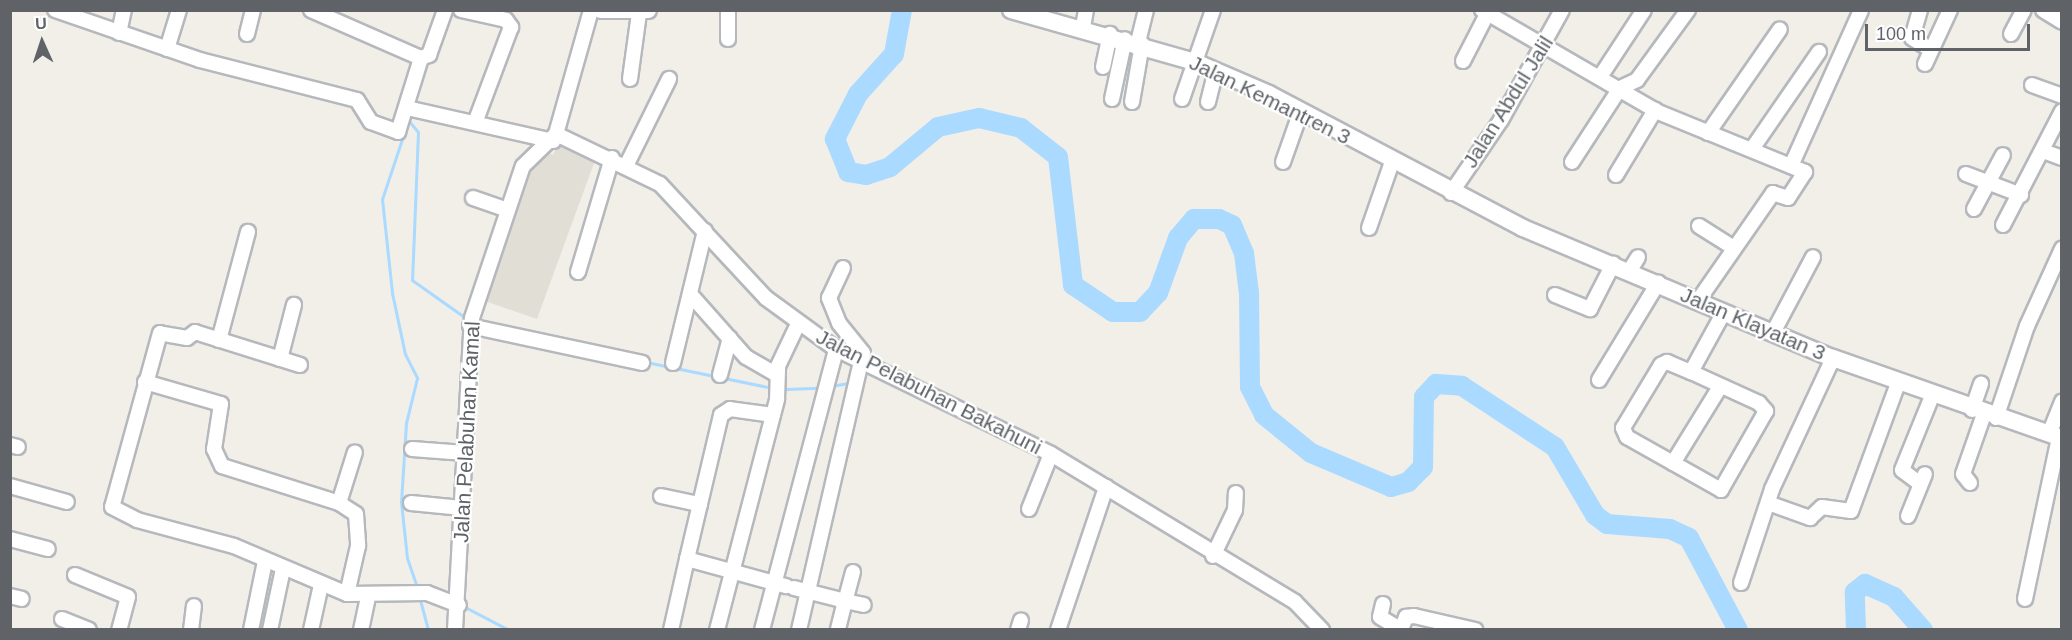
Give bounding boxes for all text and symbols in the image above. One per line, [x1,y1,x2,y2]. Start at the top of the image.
north arrow [12,12,72,72]
scale bar [1868,12,2033,50]
text: U [35,15,47,32]
text: 100 m [1876,24,1926,44]
street label: Jalan Abdul Jalil [1457,31,1559,173]
street label: Jalan Kemantren 3 [1185,50,1355,150]
street label: Jalan Klayatan 3 [1677,282,1829,366]
street label: Jalan Pelabuhan Kamal [449,321,485,543]
street label: Jalan Pelabuhan Bakahuni [812,324,1046,460]

